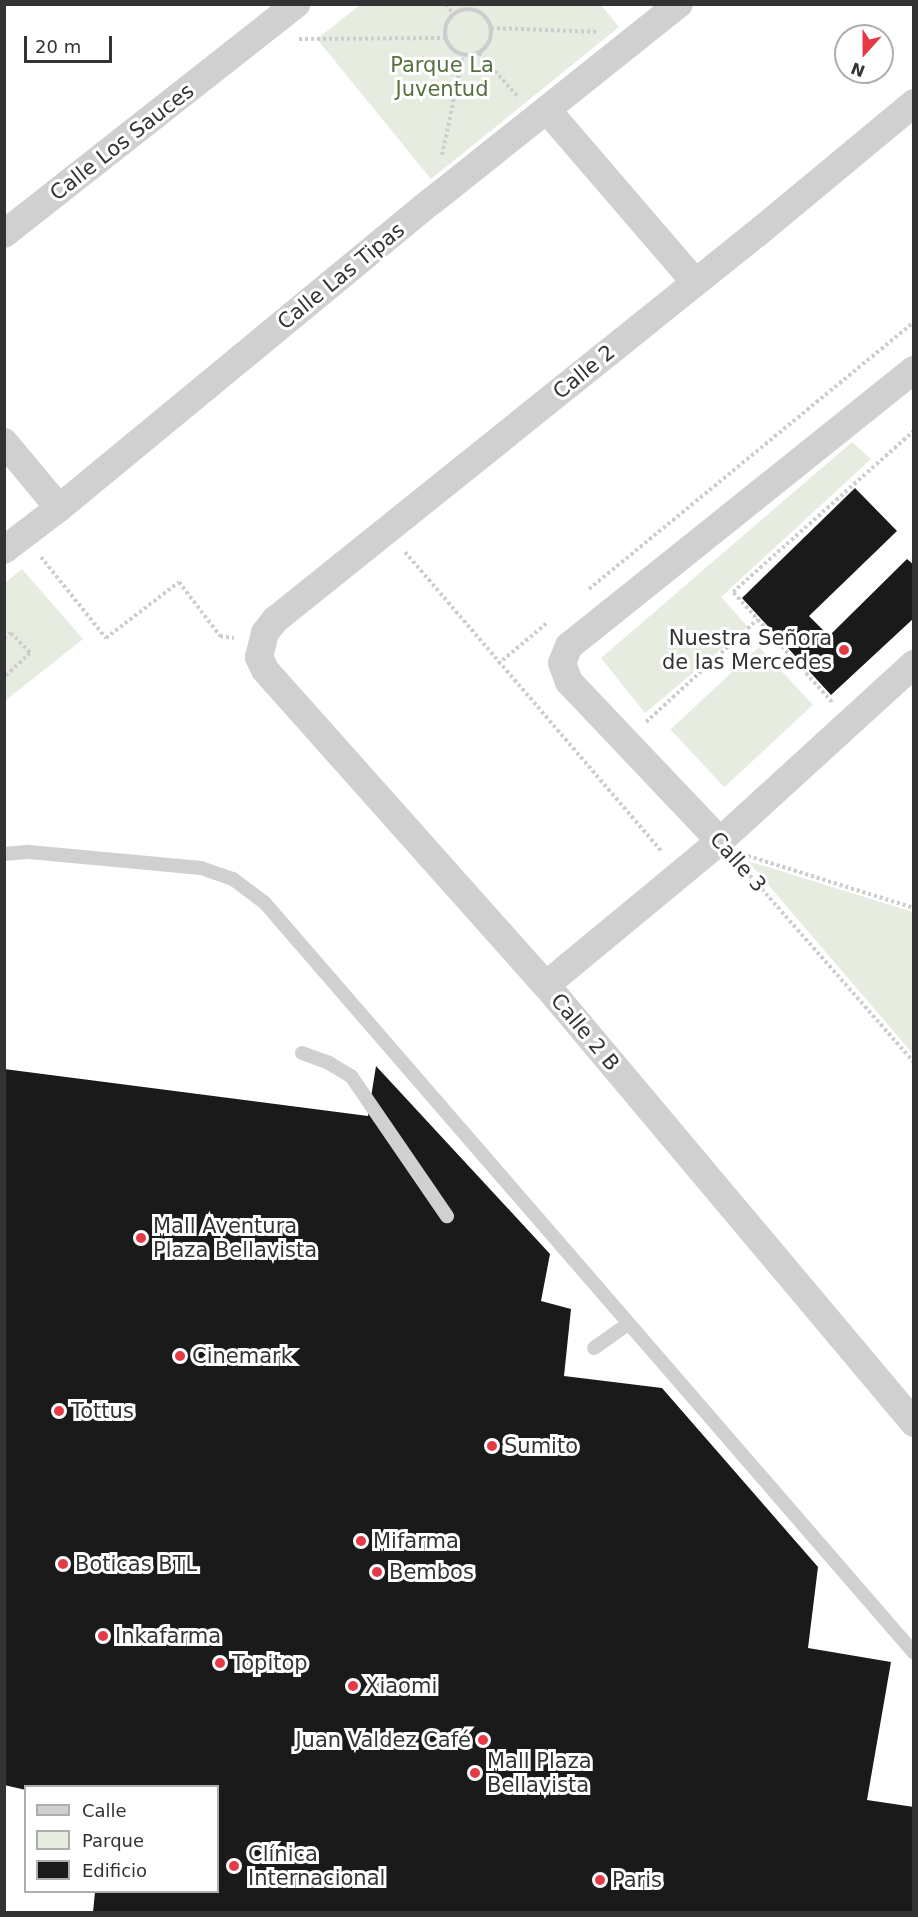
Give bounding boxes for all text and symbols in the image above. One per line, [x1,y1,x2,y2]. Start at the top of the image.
scale bar [27,24,116,62]
north arrow [834,24,894,84]
text: 20 m [35,36,81,57]
park label: Parque La Juventud [390,52,494,102]
text: N [848,58,868,81]
street label: Calle Los Sauces [45,78,199,206]
street label: Calle Las Tipas [272,217,410,335]
street label: Calle 2 [548,340,620,404]
place label: Nuestra Señora de las Mercedes [662,625,832,675]
marker: Nuestra Señora de las Mercedes [837,643,851,657]
street label: Calle 3 [704,827,772,897]
street label: Calle 2 B [545,988,625,1076]
place label: Mall Aventura Plaza Bellavista [153,1213,317,1263]
marker: Mall Aventura Plaza Bellavista [134,1231,148,1245]
place label: Cinemark [192,1343,293,1369]
marker: Cinemark [173,1349,187,1363]
place label: Tottus [71,1398,134,1424]
marker: Tottus [52,1404,66,1418]
place label: Sumito [504,1433,578,1459]
marker: Sumito [485,1439,499,1453]
place label: Mifarma [373,1528,459,1554]
marker: Mifarma [354,1534,368,1548]
place label: Boticas BTL [75,1551,197,1577]
marker: Boticas BTL [56,1557,70,1571]
place label: Bembos [389,1559,474,1585]
marker: Bembos [370,1565,384,1579]
place label: Inkafarma [115,1623,221,1649]
marker: Inkafarma [96,1629,110,1643]
place label: Topitop [232,1650,308,1676]
marker: Topitop [213,1656,227,1670]
place label: Xiaomi [365,1673,437,1699]
marker: Xiaomi [346,1679,360,1693]
place label: Juan Valdez Café [295,1727,471,1753]
marker: Juan Valdez Café [476,1733,490,1747]
place label: Mall Plaza Bellavista [487,1748,592,1798]
marker: Mall Plaza Bellavista [468,1766,482,1780]
legend [24,1785,219,1893]
text: Calle [82,1800,127,1821]
text: Parque [82,1830,144,1851]
place label: Clínica Internacional [248,1841,385,1891]
marker: Clínica Internacional [225,1857,243,1875]
text: Edificio [82,1860,147,1881]
place label: Paris [612,1867,662,1893]
marker: Paris [593,1873,607,1887]

